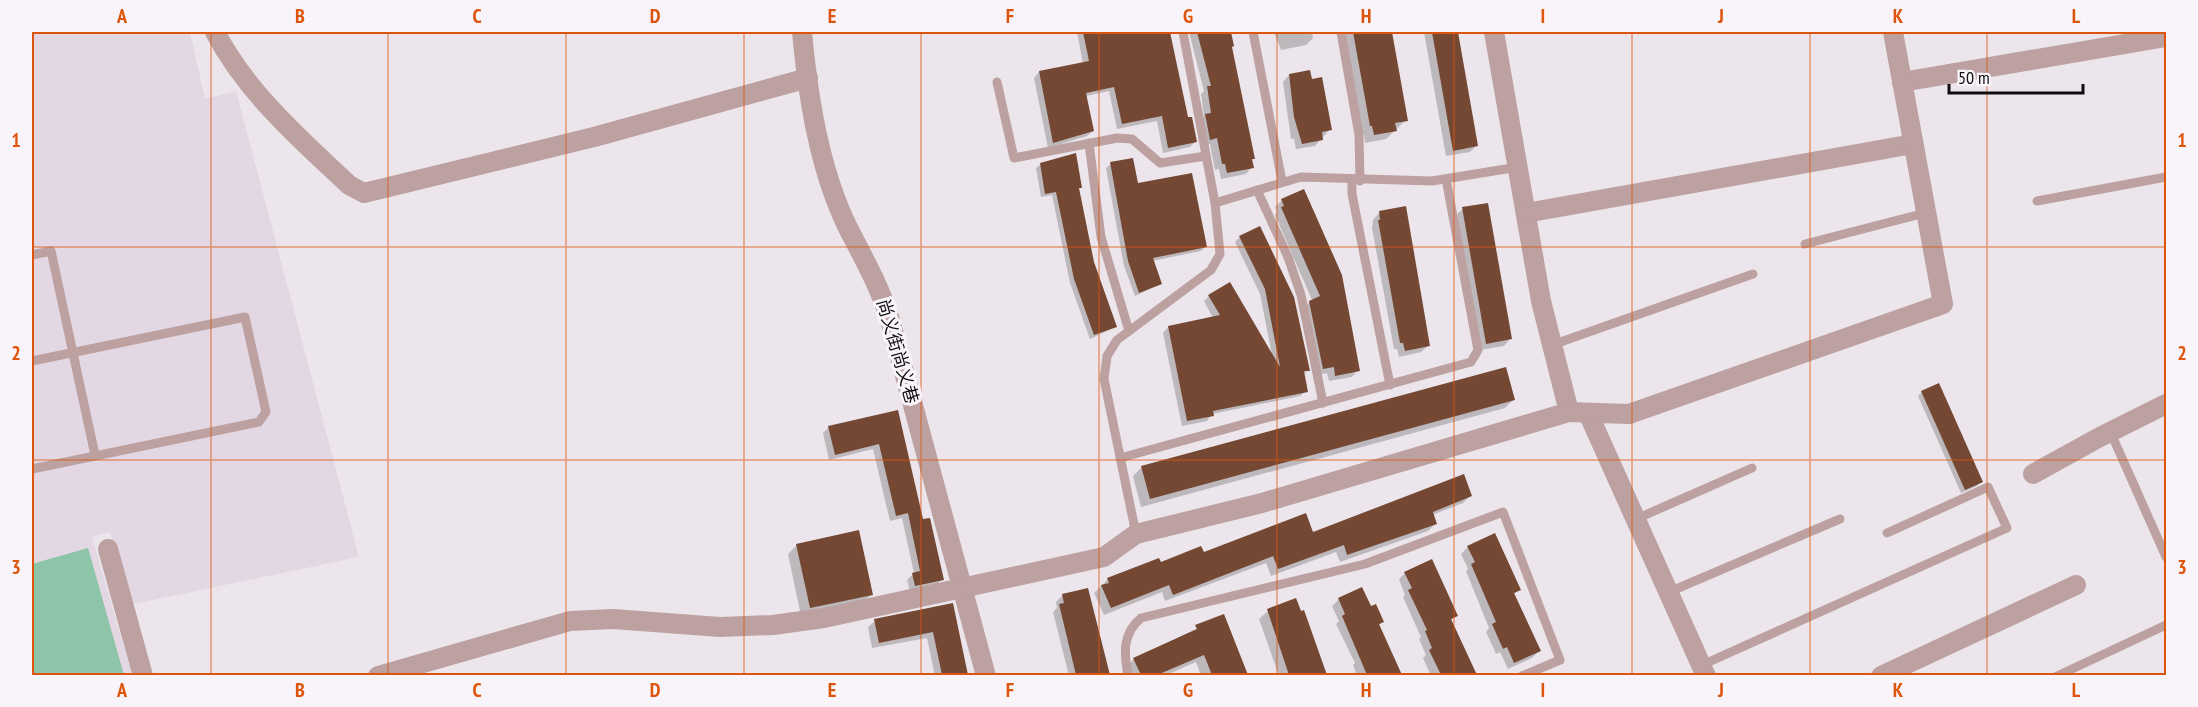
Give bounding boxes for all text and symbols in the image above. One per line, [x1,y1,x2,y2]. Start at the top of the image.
text: A [116,3,128,29]
text: B [295,3,305,29]
text: C [472,3,482,29]
text: D [650,3,661,29]
text: E [828,3,836,29]
text: F [1006,3,1014,29]
text: G [1183,3,1193,29]
text: H [1361,3,1371,29]
text: I [1541,3,1545,29]
text: J [1717,3,1724,29]
text: K [1893,3,1904,29]
text: L [2072,3,2081,29]
scale bar [1949,57,2082,95]
text: 50 m [1958,66,1990,89]
text: 1 [11,127,21,153]
text: 1 [2177,127,2187,153]
street label: 尚义街尚义巷 [872,296,924,406]
text: 2 [11,340,21,366]
text: 2 [2177,340,2187,366]
text: 3 [11,554,21,580]
text: 3 [2177,554,2187,580]
text: A [116,677,128,703]
text: B [295,677,305,703]
text: C [472,677,482,703]
text: D [650,677,661,703]
text: E [828,677,836,703]
text: F [1006,677,1014,703]
text: G [1183,677,1193,703]
text: H [1361,677,1371,703]
text: I [1541,677,1545,703]
text: J [1717,677,1724,703]
text: K [1893,677,1904,703]
text: L [2072,677,2081,703]

